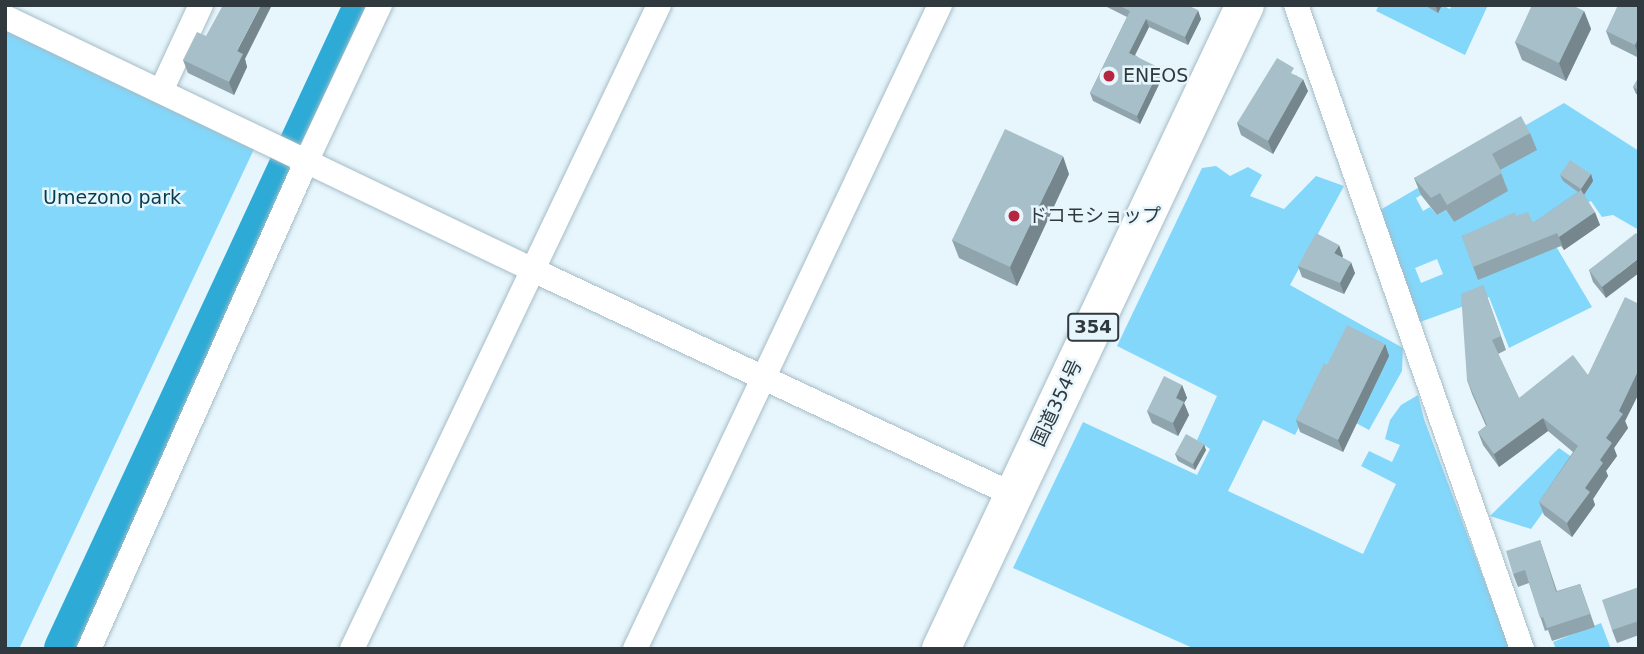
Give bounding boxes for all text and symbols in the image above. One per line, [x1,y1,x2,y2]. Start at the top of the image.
place label: ENEOS [1123,65,1188,87]
marker: ENEOS [1101,68,1117,84]
park label: Umezono park [43,187,181,209]
place label: ドコモショップ [1028,205,1161,227]
marker: ドコモショップ [1006,208,1022,224]
road number: 354 [1067,312,1119,342]
street label: 国道354号 [1027,356,1087,450]

